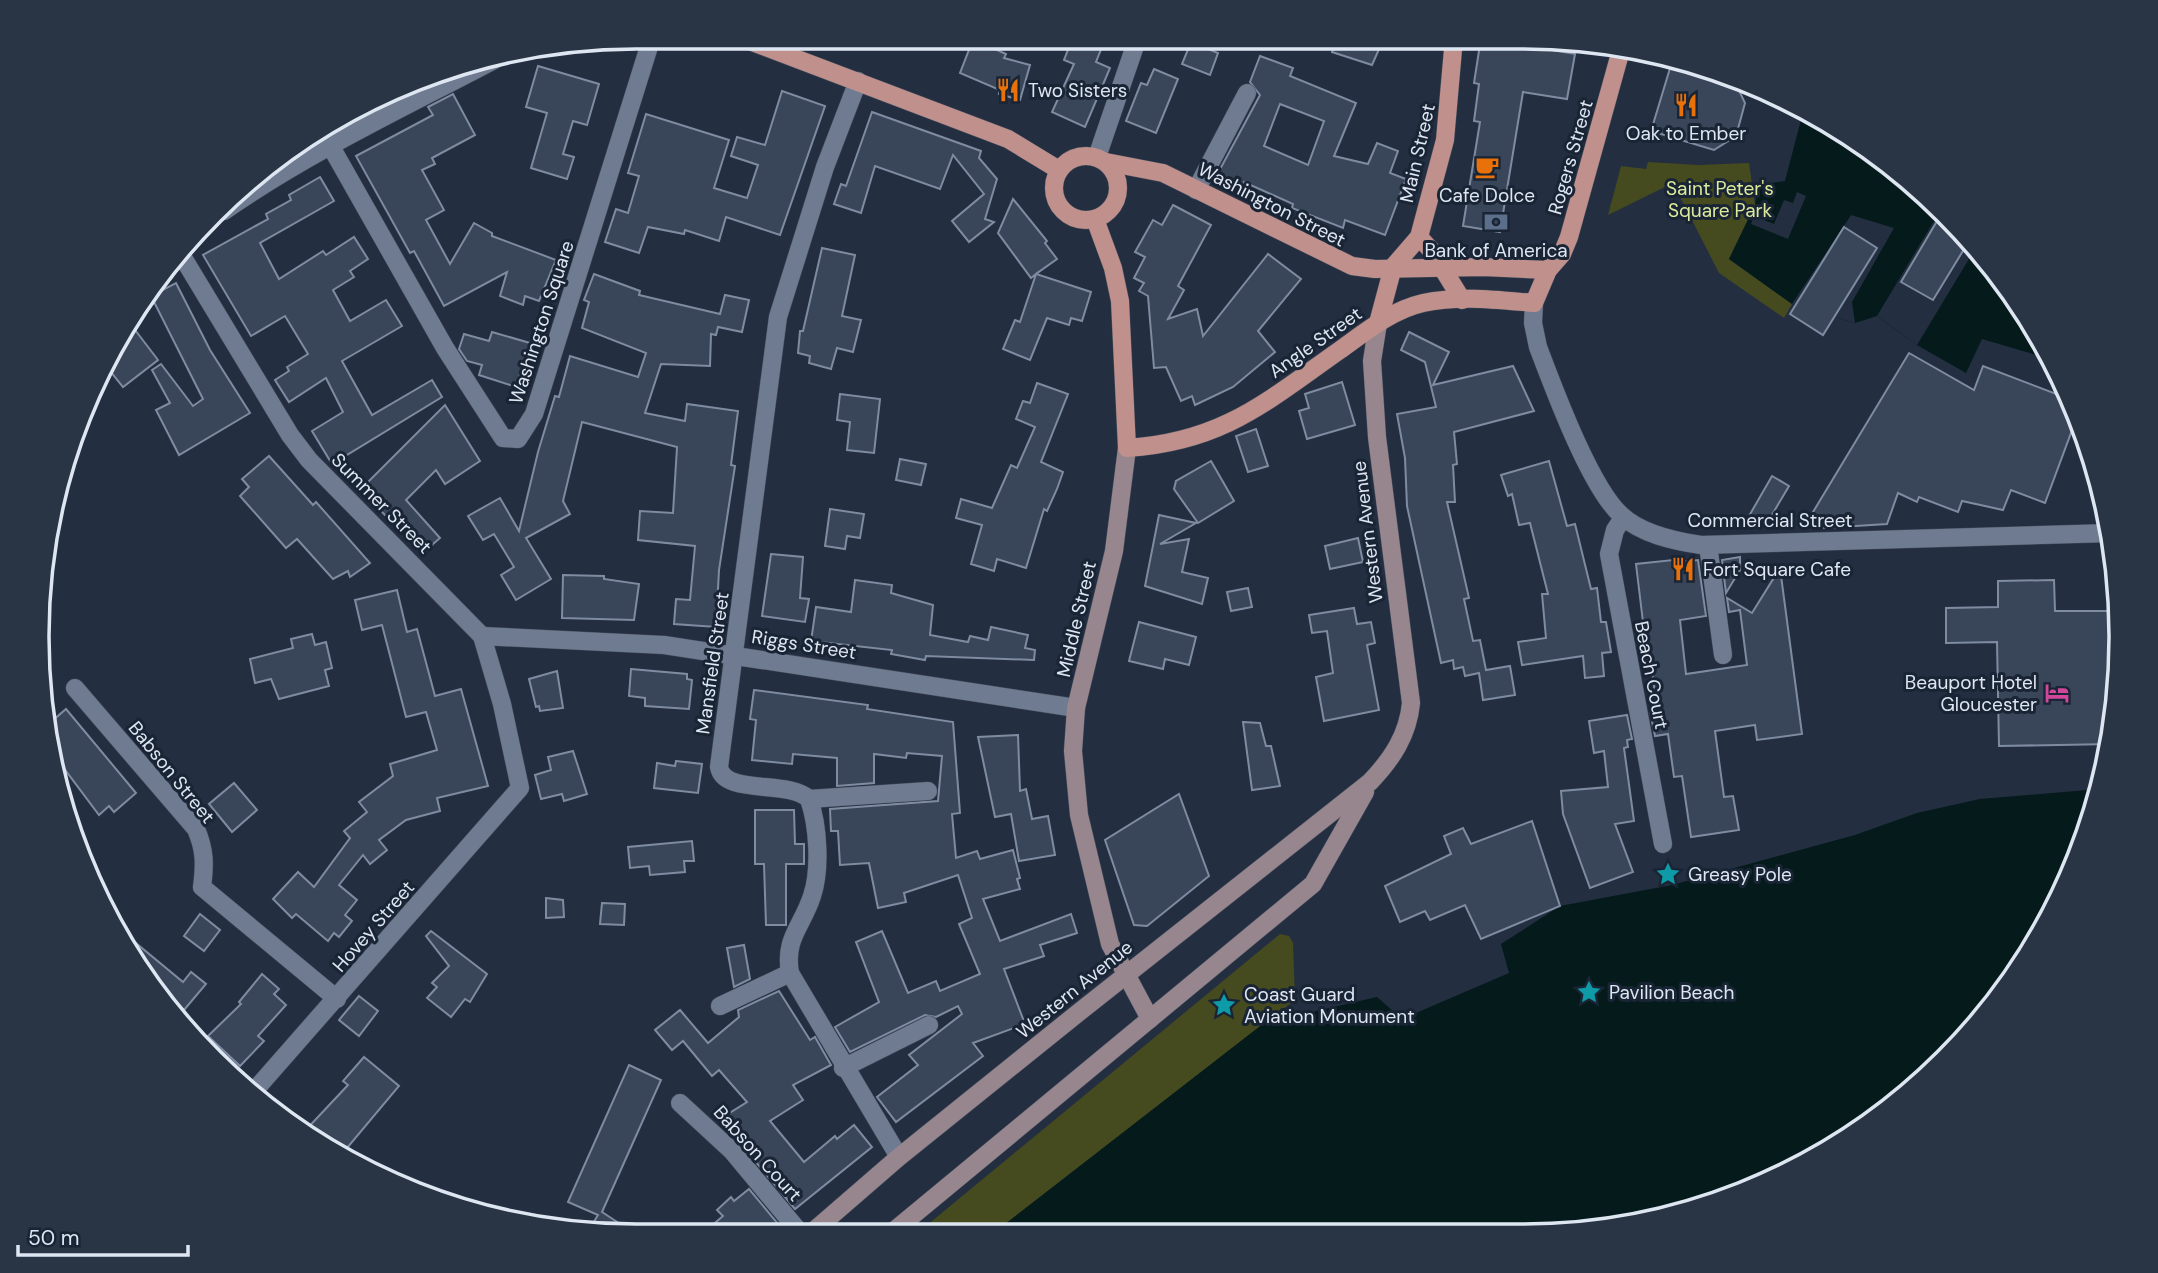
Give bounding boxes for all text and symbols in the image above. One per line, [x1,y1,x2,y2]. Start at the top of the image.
restaurant icon: Two Sisters [994,76,1022,104]
place label: Two Sisters [1028,78,1127,103]
restaurant icon: Oak to Ember [1672,91,1700,119]
street label: Rogers Street [1542,97,1599,217]
street label: Main Street [1394,101,1441,205]
place label: Oak to Ember [1626,121,1746,146]
cafe icon: Cafe Dolce [1473,153,1501,181]
street label: Washington Street [1194,156,1350,252]
park label: Saint Peter's Square Park [1666,176,1774,223]
place label: Cafe Dolce [1439,183,1535,208]
bank icon: Bank of America [1482,208,1510,236]
street label: Washington Square [503,237,580,407]
place label: Bank of America [1424,238,1568,263]
street label: Angle Street [1264,301,1367,384]
street label: Summer Street [326,448,437,559]
street label: Western Avenue [1346,460,1389,604]
street label: Commercial Street [1687,508,1853,533]
restaurant icon: Fort Square Cafe [1669,555,1697,583]
place label: Fort Square Cafe [1703,557,1851,582]
street label: Middle Street [1051,559,1102,680]
street label: Mansfield Street [690,590,735,736]
street label: Beach Court [1629,619,1674,731]
street label: Riggs Street [750,624,858,665]
place label: Beauport Hotel Gloucester [1905,670,2037,717]
hotel icon: Beauport Hotel Gloucester [2043,679,2071,707]
street label: Babson Street [123,716,220,828]
place icon: Greasy Pole [1654,860,1682,888]
place label: Greasy Pole [1688,862,1792,887]
street label: Hovey Street [327,875,420,977]
street label: Western Avenue [1011,935,1138,1044]
place icon: Pavilion Beach [1575,978,1603,1006]
place label: Pavilion Beach [1609,980,1735,1005]
place label: Coast Guard Aviation Monument [1244,982,1415,1029]
place icon: Coast Guard Aviation Monument [1210,991,1238,1019]
street label: Babson Court [708,1100,807,1207]
scale bar [18,1214,187,1258]
text: 50 m [28,1224,79,1252]

